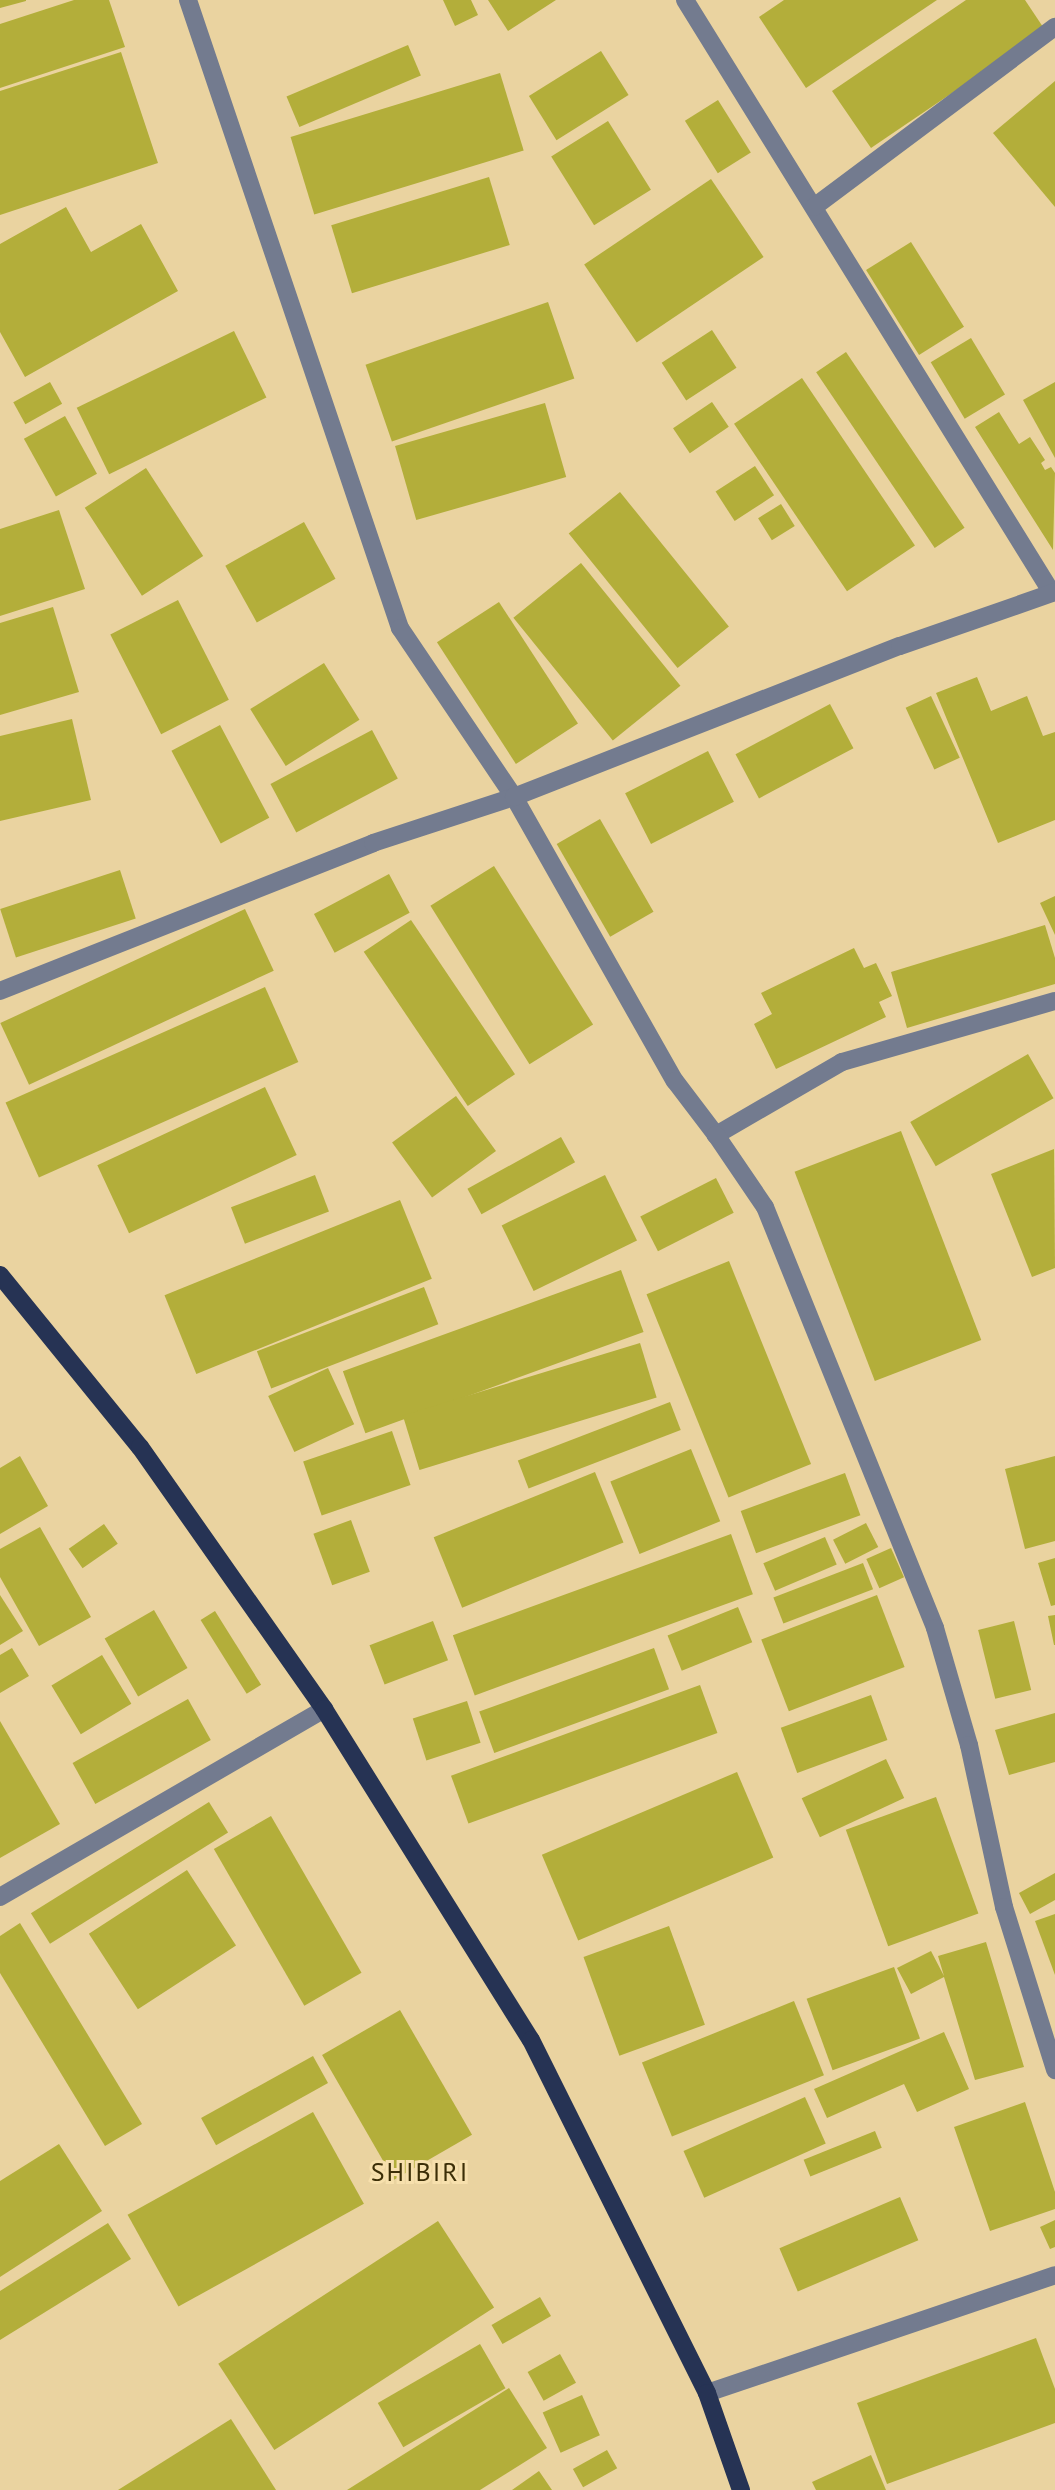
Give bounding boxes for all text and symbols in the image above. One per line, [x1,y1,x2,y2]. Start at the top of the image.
district label: SHIBIRI [372,2156,468,2188]

